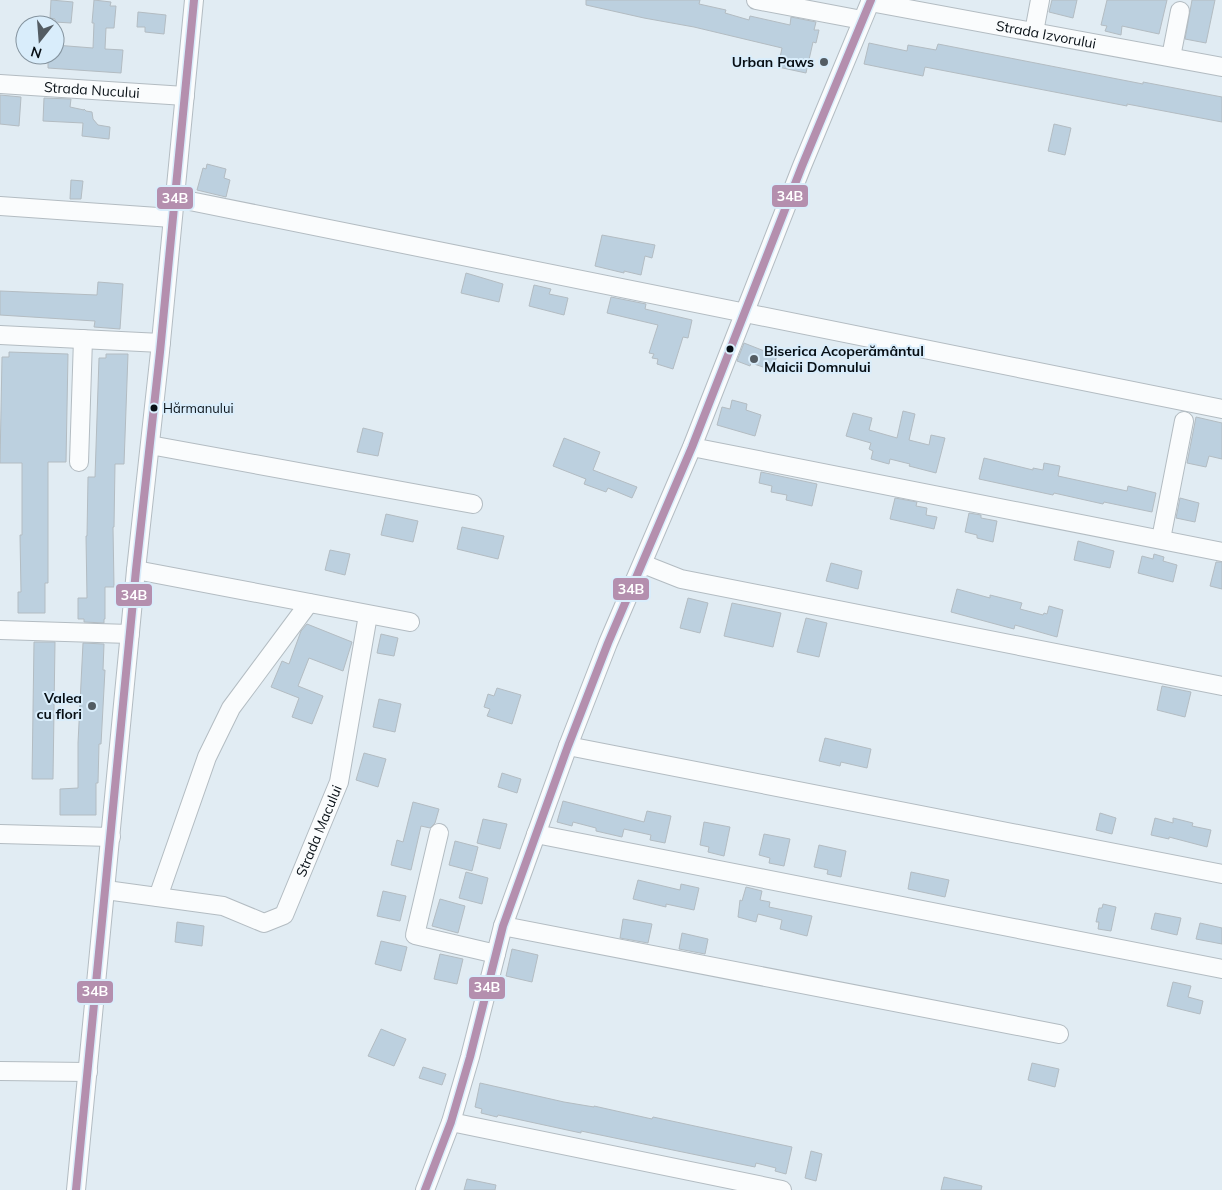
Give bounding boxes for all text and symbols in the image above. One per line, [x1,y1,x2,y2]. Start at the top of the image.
north arrow [15,15,65,65]
street label: Strada Izvorului [994,16,1098,53]
text: N [29,42,44,63]
place label: Urban Paws [732,53,814,71]
marker: Urban Paws [818,56,830,68]
street label: Strada Nucului [43,78,140,102]
line badge: 34B [771,184,809,208]
line badge: 34B [156,186,194,210]
text: 34B [777,187,804,205]
text: 34B [162,189,189,207]
place label: Biserica Acoperământul Maicii Domnului [764,342,924,376]
unlabelled marker [725,344,735,354]
marker: Biserica Acoperământul Maicii Domnului [748,353,760,365]
place label: Hărmanului [163,400,234,416]
marker: Hărmanului [149,403,159,413]
line badge: 34B [612,577,650,601]
text: 34B [618,580,645,598]
line badge: 34B [115,583,153,607]
text: 34B [121,586,148,604]
place label: Valea cu flori [37,689,82,723]
marker: Valea cu flori [86,700,98,712]
street label: Strada Macului [292,782,346,880]
line badge: 34B [468,976,506,1000]
text: 34B [474,978,501,996]
line badge: 34B [76,980,114,1004]
text: 34B [82,982,109,1000]

